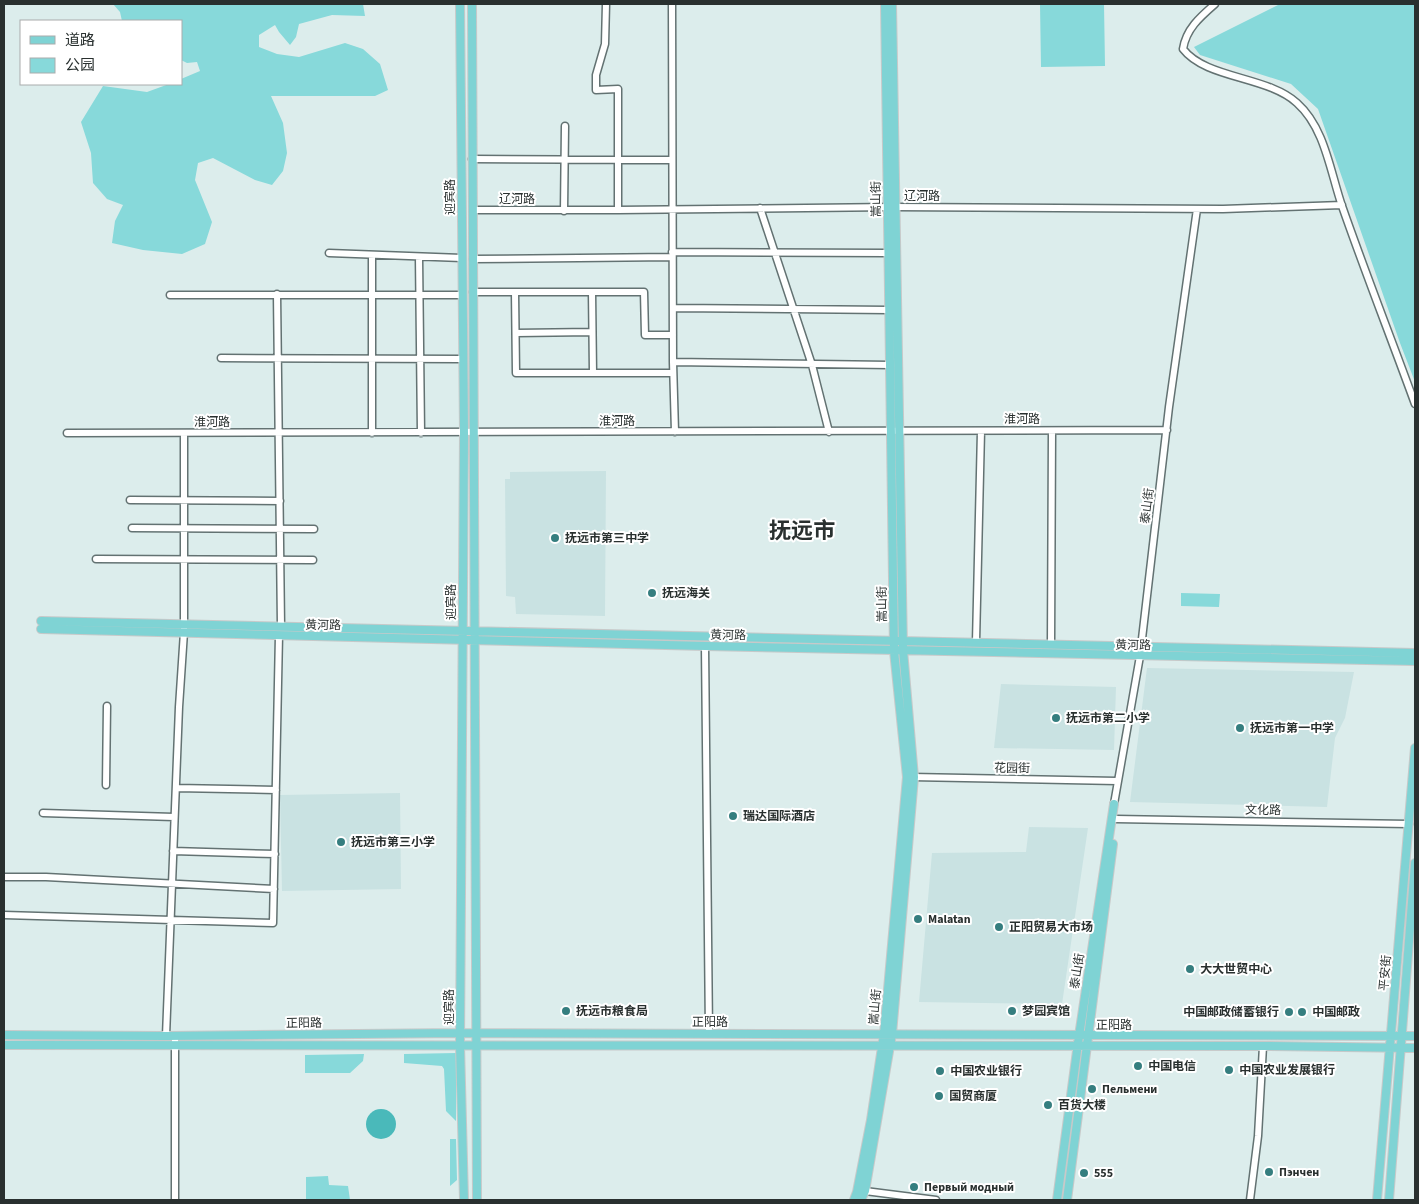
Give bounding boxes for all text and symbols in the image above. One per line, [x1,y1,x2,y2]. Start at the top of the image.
legend [20,20,182,85]
text: 道路 [65,30,95,51]
text: 公园 [65,55,95,76]
street label: 迎宾路 [442,179,459,215]
street label: 嵩山街 [868,181,885,217]
street label: 辽河路 [904,188,940,205]
street label: 辽河路 [499,191,535,208]
street label: 淮河路 [1004,411,1040,428]
street label: 淮河路 [599,413,635,430]
street label: 淮河路 [194,414,230,431]
street label: 泰山街 [1137,487,1158,525]
district label: 抚远市 [769,515,835,547]
place label: 抚远市第三中学 [565,530,649,547]
marker: 抚远市第三中学 [549,532,561,544]
street label: 迎宾路 [443,584,460,620]
place label: 抚远海关 [662,585,710,602]
street label: 嵩山街 [874,586,891,622]
marker: 抚远海关 [646,587,658,599]
street label: 黄河路 [305,617,341,634]
street label: 黄河路 [710,627,746,644]
street label: 黄河路 [1115,637,1151,654]
place label: 抚远市第二小学 [1066,710,1150,727]
marker: 抚远市第二小学 [1050,712,1062,724]
place label: 抚远市第一中学 [1250,720,1334,737]
marker: 抚远市第一中学 [1234,722,1246,734]
street label: 花园街 [994,760,1030,777]
street label: 文化路 [1245,802,1281,819]
place label: 瑞达国际酒店 [743,808,815,825]
marker: 瑞达国际酒店 [727,810,739,822]
place label: 抚远市第三小学 [351,834,435,851]
marker: 抚远市第三小学 [335,836,347,848]
place label: Malatan [928,911,971,928]
marker: Malatan [912,913,924,925]
place label: 正阳贸易大市场 [1009,919,1093,936]
marker: 正阳贸易大市场 [993,921,1005,933]
street label: 泰山街 [1066,952,1089,990]
street label: 平安街 [1375,954,1396,992]
place label: 大大世贸中心 [1200,961,1272,978]
marker: 大大世贸中心 [1184,963,1196,975]
street label: 嵩山街 [865,988,886,1026]
street label: 迎宾路 [441,989,458,1025]
place label: 抚远市粮食局 [576,1003,648,1020]
place label: 梦园宾馆 [1022,1003,1070,1020]
place label: 中国邮政储蓄银行 [1183,1004,1279,1021]
place label: 中国邮政 [1312,1004,1360,1021]
marker: 抚远市粮食局 [560,1005,572,1017]
marker: 梦园宾馆 [1006,1005,1018,1017]
marker: 中国邮政储蓄银行 [1283,1006,1295,1018]
marker: 中国邮政 [1296,1006,1308,1018]
street label: 正阳路 [692,1014,728,1031]
street label: 正阳路 [286,1015,322,1032]
street label: 正阳路 [1096,1017,1132,1034]
place label: 中国电信 [1148,1058,1196,1075]
marker: 中国电信 [1132,1060,1144,1072]
place label: 中国农业发展银行 [1239,1062,1335,1079]
place label: 中国农业银行 [950,1063,1022,1080]
marker: 中国农业发展银行 [1223,1064,1235,1076]
marker: 中国农业银行 [934,1065,946,1077]
place label: Пельмени [1102,1081,1157,1098]
marker: Пельмени [1086,1083,1098,1095]
place label: 国贸商厦 [949,1088,997,1105]
marker: 国贸商厦 [933,1090,945,1102]
place label: 百货大楼 [1058,1097,1106,1114]
marker: 百货大楼 [1042,1099,1054,1111]
place label: Пэнчен [1279,1164,1319,1181]
place label: 555 [1094,1165,1113,1182]
marker: Пэнчен [1263,1166,1275,1178]
marker: 555 [1078,1167,1090,1179]
place label: Первый модный [924,1179,1014,1196]
marker: Первый модный [908,1181,920,1193]

